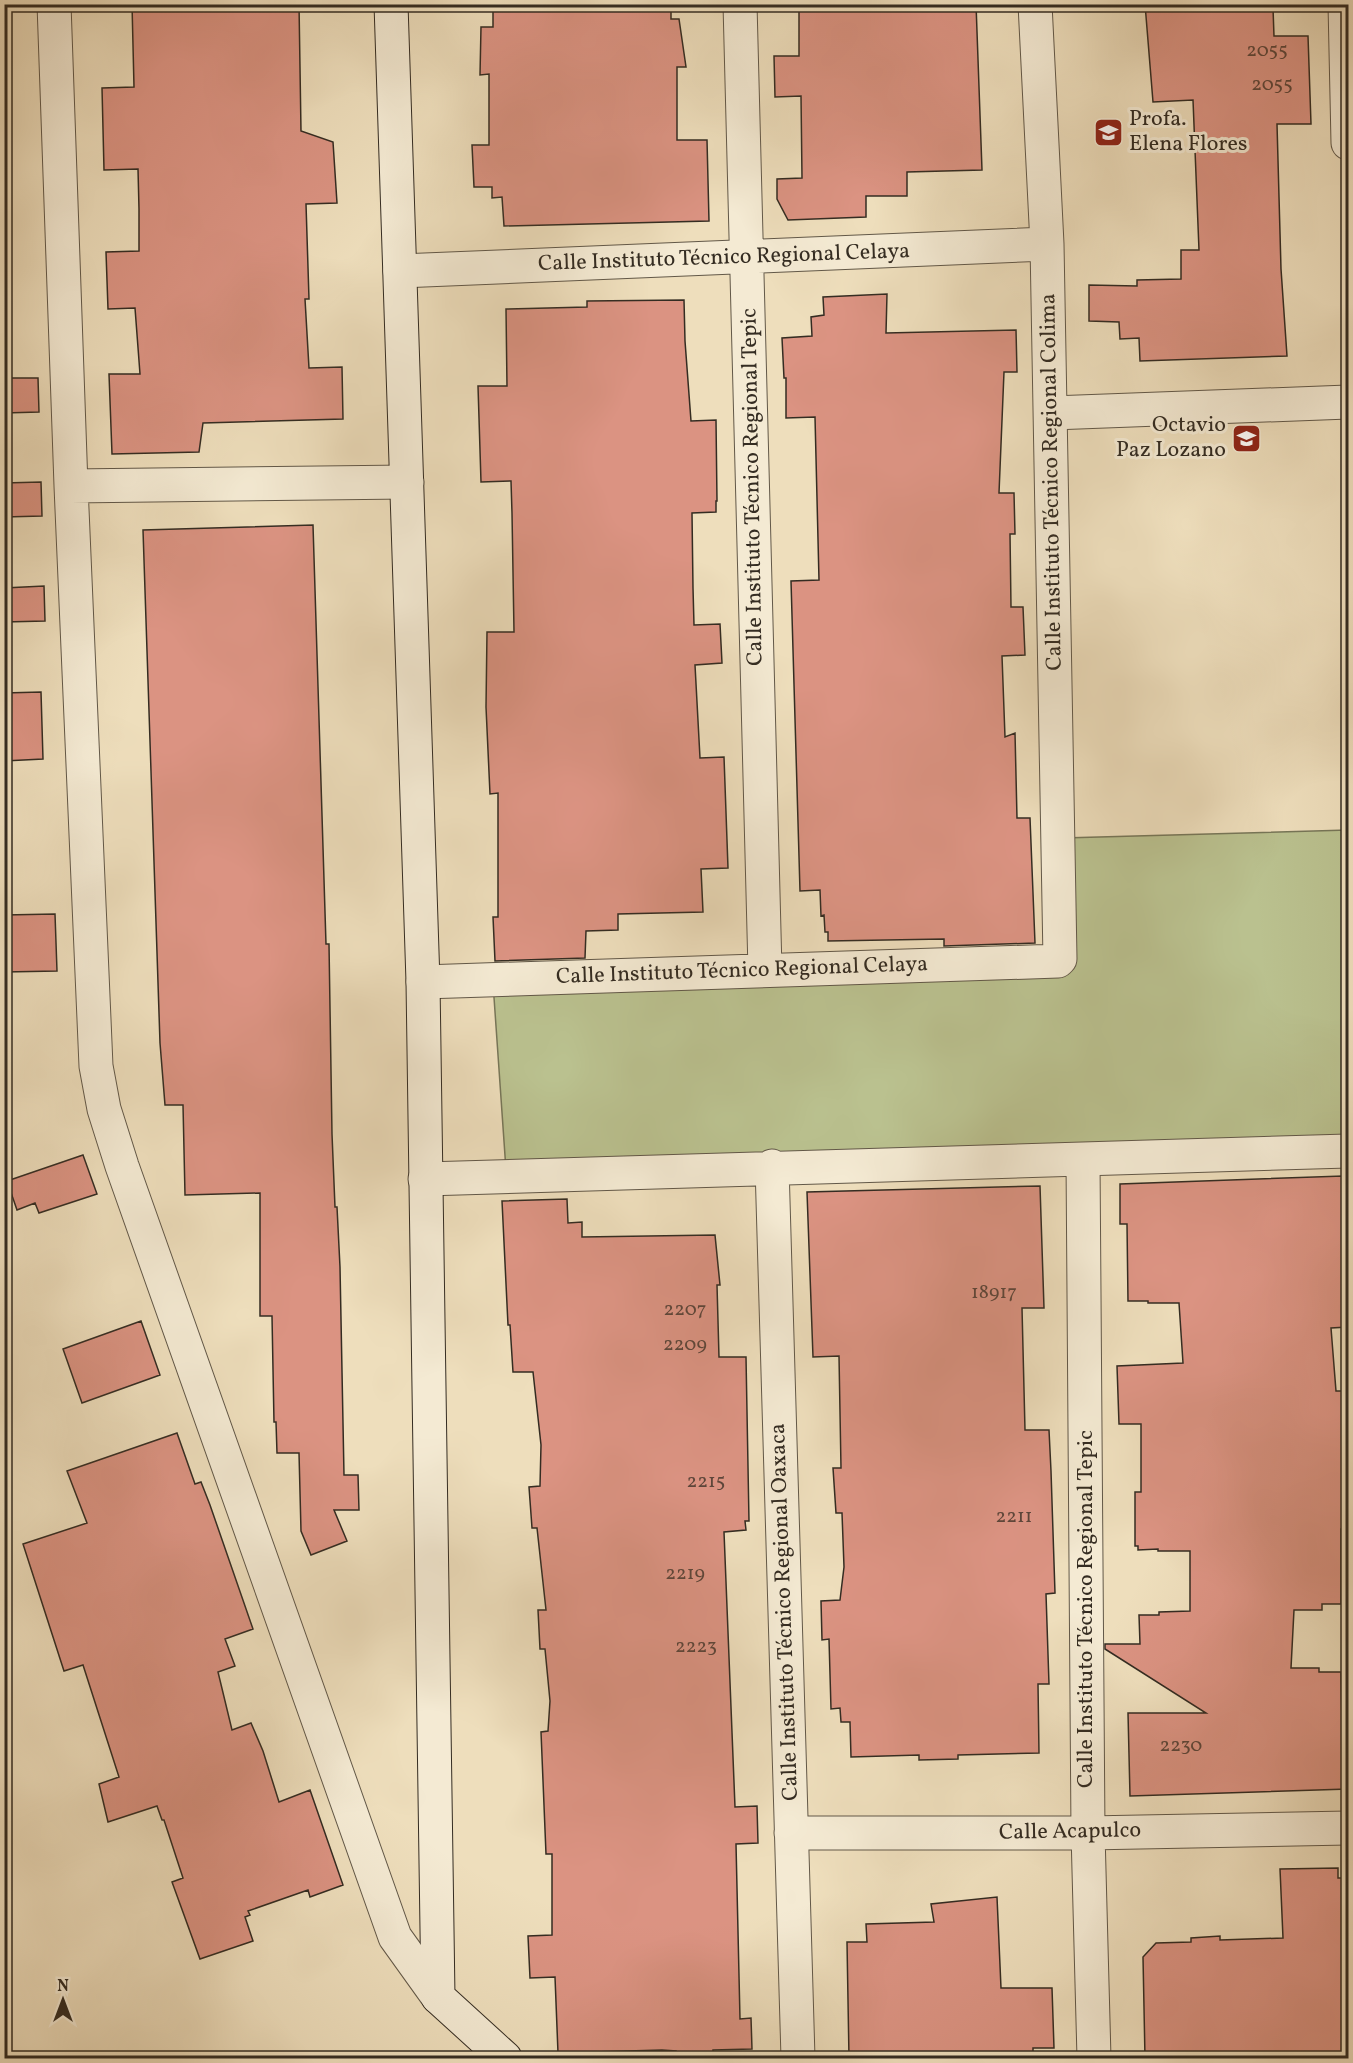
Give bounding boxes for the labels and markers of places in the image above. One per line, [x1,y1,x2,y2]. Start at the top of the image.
place label: Profa. Elena Flores [1129,104,1247,160]
school or university icon: Profa. Elena Flores [1092,116,1124,148]
place label: Octavio Paz Lozano [1116,410,1226,466]
school or university icon: Octavio Paz Lozano [1231,422,1263,454]

